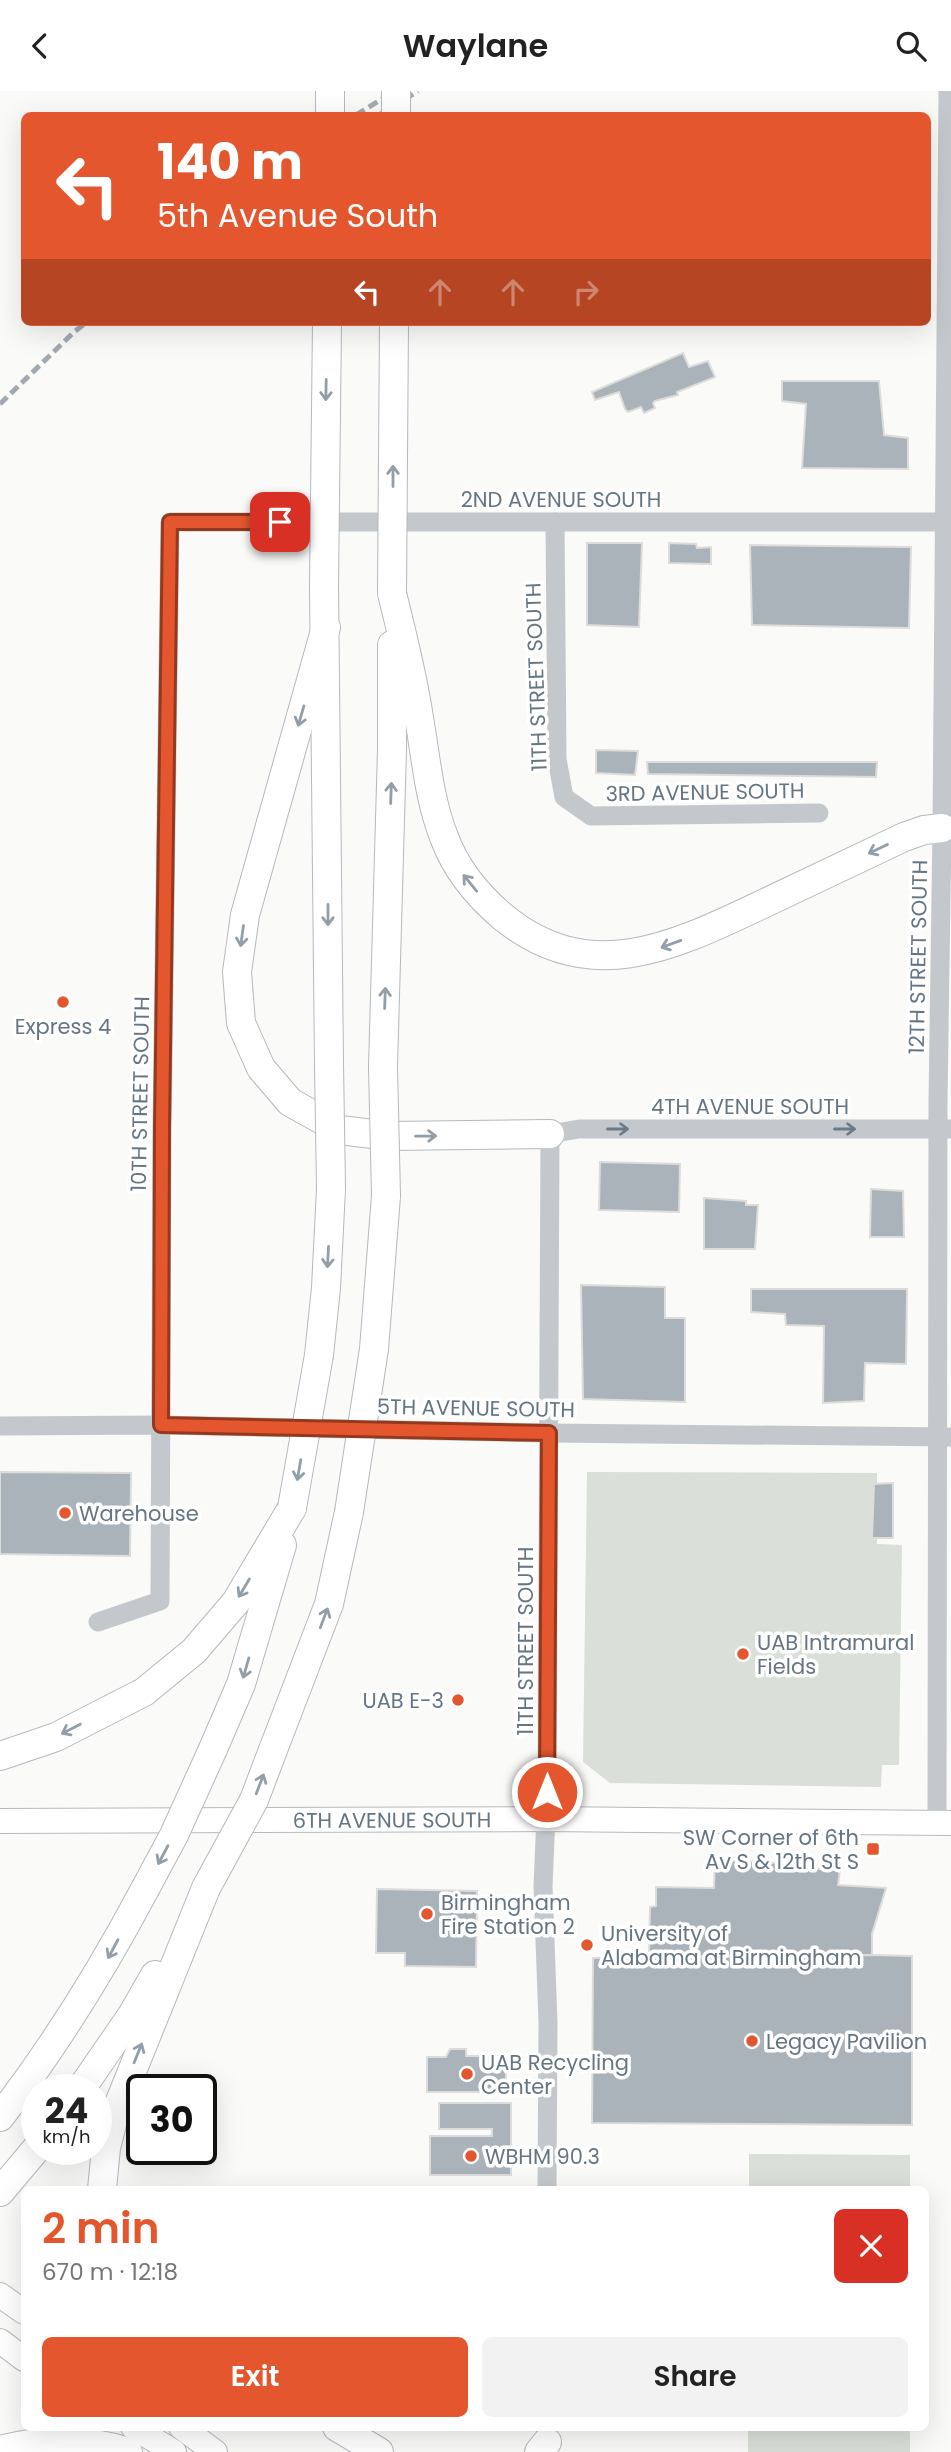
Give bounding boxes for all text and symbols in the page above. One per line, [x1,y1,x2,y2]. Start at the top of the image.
text: Waylane [403,23,548,68]
icon: back [21,27,59,65]
icon: search [892,27,930,65]
text: 140 m [157,128,303,196]
icon: left [42,140,133,231]
text: 5th Avenue South [157,193,438,238]
icon: left [348,273,386,311]
icon: ahead [421,273,459,311]
icon: ahead [494,273,532,311]
icon: right [567,273,605,311]
one-way arrow [319,378,333,401]
one-way arrow [386,465,400,488]
street label: 2ND AVENUE SOUTH [461,485,661,514]
pin [250,492,310,552]
icon: arrive [261,503,299,541]
street label: 11TH STREET SOUTH [518,582,554,772]
one-way arrow [293,705,306,727]
street label: 3RD AVENUE SOUTH [605,776,805,808]
one-way arrow [384,782,398,805]
one-way arrow [868,843,889,856]
street label: 12TH STREET SOUTH [902,860,934,1054]
one-way arrow [462,875,477,893]
one-way arrow [321,903,335,926]
one-way arrow [236,924,249,947]
one-way arrow [661,939,683,951]
one-way arrow [378,987,392,1010]
marker: Express 4 [55,994,71,1010]
street label: 10TH STREET SOUTH [124,996,156,1192]
place label: Express 4 [15,1012,111,1041]
street label: 4TH AVENUE SOUTH [651,1092,849,1121]
one-way arrow [606,1122,629,1136]
one-way arrow [833,1122,856,1136]
one-way arrow [414,1129,437,1142]
one-way arrow [321,1245,334,1268]
street label: 5TH AVENUE SOUTH [377,1392,575,1424]
one-way arrow [292,1458,305,1481]
place label: Warehouse [79,1499,199,1528]
marker: Warehouse [57,1505,73,1521]
street label: 11TH STREET SOUTH [511,1547,540,1735]
one-way arrow [237,1577,251,1597]
one-way arrow [318,1607,331,1629]
place label: UAB Intramural Fields [757,1628,914,1681]
marker: UAB Intramural Fields [735,1646,751,1662]
one-way arrow [238,1657,251,1679]
place label: UAB E-3 [362,1686,444,1715]
marker: UAB E-3 [450,1692,466,1708]
one-way arrow [61,1723,82,1737]
position arrow [510,1755,584,1829]
one-way arrow [254,1773,267,1795]
street label: 6TH AVENUE SOUTH [293,1805,491,1834]
place label: SW Corner of 6th Av S & 12th St S [683,1823,859,1876]
marker: SW Corner of 6th Av S & 12th St S [865,1841,881,1857]
one-way arrow [156,1845,170,1865]
place label: Birmingham Fire Station 2 [441,1888,575,1941]
marker: Birmingham Fire Station 2 [419,1906,435,1922]
place label: University of Alabama at Birmingham [601,1919,861,1972]
marker: University of Alabama at Birmingham [579,1937,595,1953]
one-way arrow [106,1938,119,1959]
place label: Legacy Pavilion [766,2027,927,2056]
marker: Legacy Pavilion [744,2033,760,2049]
one-way arrow [133,2043,146,2065]
place label: UAB Recycling Center [481,2048,629,2101]
marker: UAB Recycling Center [459,2066,475,2082]
speed limit sign: 30 [126,2074,217,2165]
text: 24 [45,2086,88,2135]
text: km/h [43,2124,90,2149]
place label: WBHM 90.3 [485,2142,600,2171]
marker: WBHM 90.3 [463,2148,479,2164]
text: 2 min [42,2199,160,2258]
button: close [834,2209,908,2283]
text: 670 m · 12:18 [42,2256,178,2288]
button: Exit [42,2337,468,2417]
button: Share [482,2337,908,2417]

